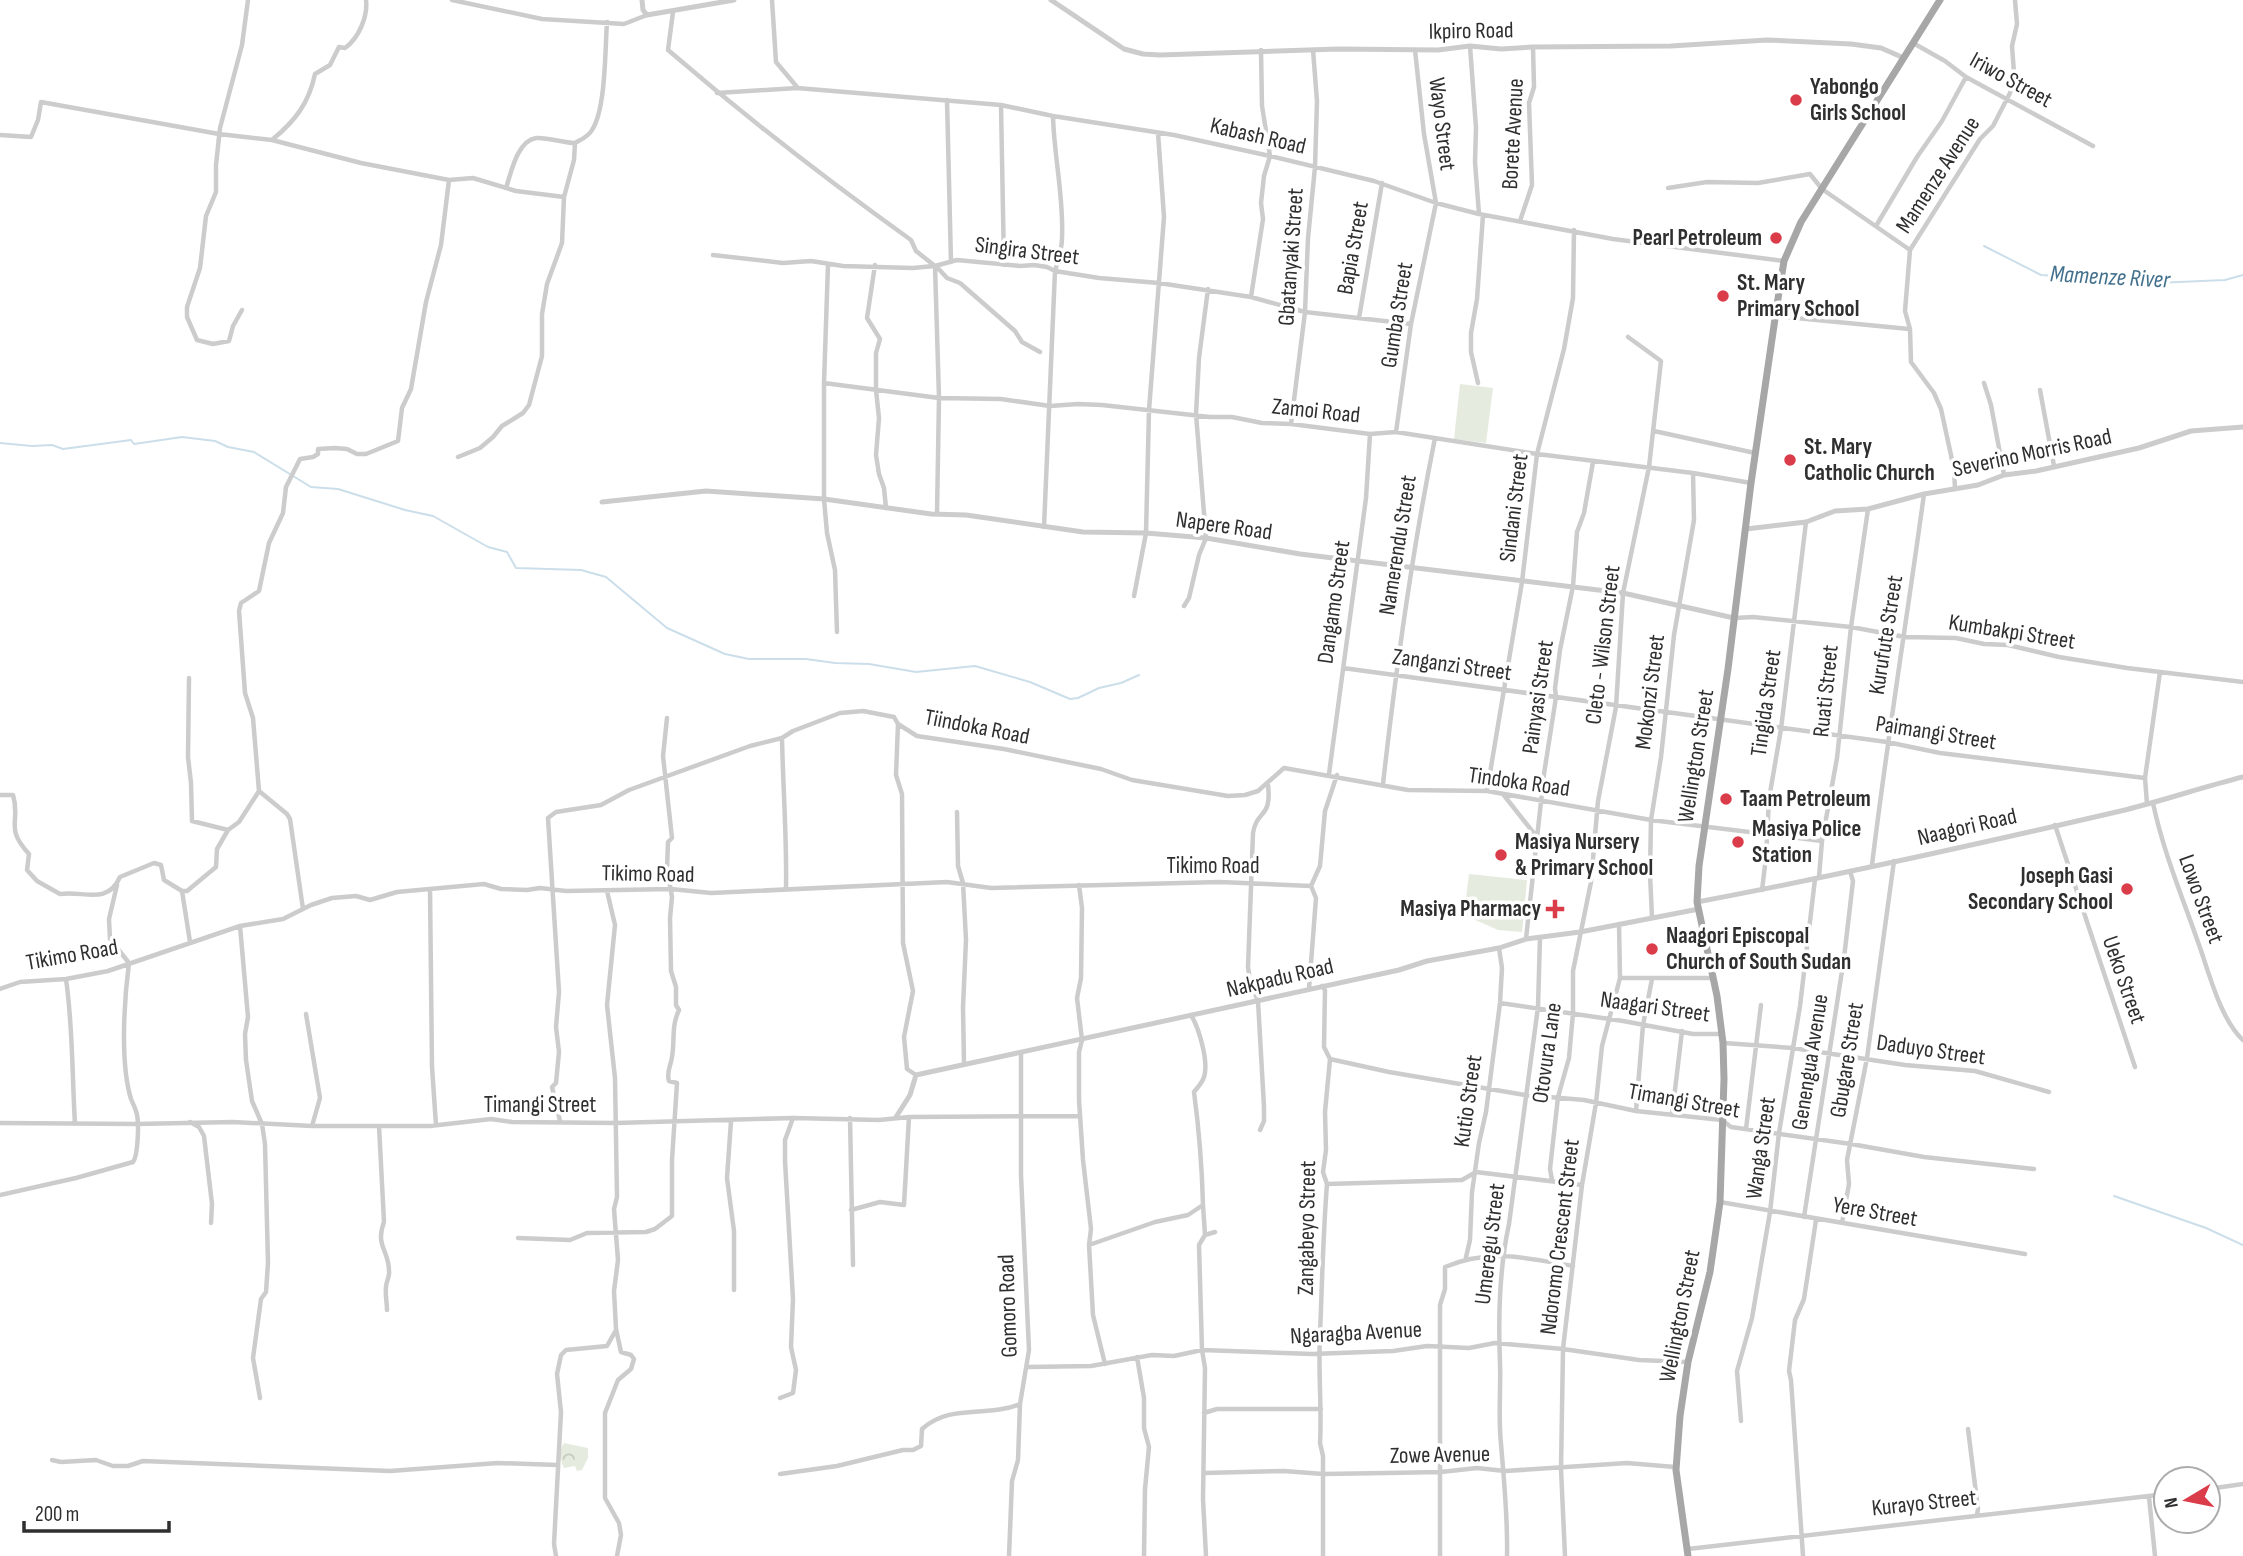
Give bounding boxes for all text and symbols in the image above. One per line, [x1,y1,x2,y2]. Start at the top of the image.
street label: Ikpiro Road [1428,16,1514,46]
street label: Iriwo Street [1965,46,2057,114]
place label: Yabongo Girls School [1810,73,1906,127]
street label: Wayo Street [1422,76,1462,172]
street label: Borete Avenue [1496,78,1530,190]
marker: Yabongo Girls School [1788,92,1804,108]
street label: Kabash Road [1207,111,1309,161]
street label: Mamenze Avenue [1890,111,1986,239]
street label: Gbatanyaki Street [1272,187,1310,327]
street label: Bapia Street [1331,199,1375,297]
place label: Pearl Petroleum [1633,224,1762,252]
marker: Pearl Petroleum [1768,230,1784,246]
street label: Singira Street [973,231,1081,271]
water label: Mamenze River [2049,259,2172,295]
street label: Gumba Street [1375,260,1419,370]
place label: St. Mary Primary School [1737,269,1859,323]
marker: St. Mary Primary School [1715,288,1731,304]
street label: Zamoi Road [1270,392,1362,430]
street label: Severino Morris Road [1950,422,2114,484]
place label: St. Mary Catholic Church [1804,433,1935,487]
street label: Sindani Street [1493,452,1535,564]
marker: St. Mary Catholic Church [1782,452,1798,468]
street label: Namerendu Street [1373,473,1423,617]
street label: Napere Road [1174,505,1274,547]
street label: Dangamo Street [1312,539,1356,665]
street label: Cleto - Wilson Street [1579,564,1627,726]
street label: Kurufute Street [1863,573,1909,697]
street label: Kumbakpi Street [1947,608,2077,656]
street label: Mokonzi Street [1629,633,1671,751]
street label: Painyasi Street [1516,638,1560,756]
street label: Zanganzi Street [1390,643,1514,687]
street label: Ruati Street [1807,644,1845,738]
street label: Tingida Street [1745,648,1787,758]
street label: Wellington Street [1672,687,1720,825]
street label: Tiindoka Road [922,703,1032,751]
street label: Paimangi Street [1874,710,1998,756]
street label: Tindoka Road [1466,761,1572,803]
place label: Taam Petroleum [1740,785,1871,813]
marker: Taam Petroleum [1718,791,1734,807]
street label: Naagori Road [1915,802,2019,852]
place label: Masiya Police Station [1752,815,1861,869]
place label: Masiya Nursery & Primary School [1515,828,1653,882]
marker: Masiya Police Station [1730,834,1746,850]
marker: Masiya Nursery & Primary School [1493,847,1509,863]
street label: Lowo Street [2172,851,2230,947]
street label: Tikimo Road [1167,852,1259,880]
street label: Tikimo Road [601,859,695,889]
place label: Joseph Gasi Secondary School [1968,862,2113,916]
marker: Joseph Gasi Secondary School [2119,881,2135,897]
place label: Masiya Pharmacy [1400,895,1541,923]
marker: Masiya Pharmacy [1547,901,1563,917]
place label: Naagori Episcopal Church of South Sudan [1666,922,1851,976]
street label: Tikimo Road [24,933,120,977]
street label: Ueko Street [2096,933,2152,1027]
marker: Naagori Episcopal Church of South Sudan [1644,941,1660,957]
street label: Nakpadu Road [1224,952,1336,1004]
street label: Naagari Street [1598,985,1712,1029]
street label: Genengua Avenue [1785,992,1835,1132]
street label: Gbugare Street [1824,1000,1870,1120]
street label: Otovura Lane [1526,1001,1568,1105]
street label: Daduyo Street [1875,1029,1987,1071]
street label: Kutio Street [1448,1053,1488,1149]
street label: Timangi Street [1626,1077,1742,1125]
street label: Timangi Street [484,1091,596,1119]
street label: Wanga Street [1740,1095,1782,1201]
street label: Ndoromo Crescent Street [1534,1138,1586,1336]
street label: Zangabeyo Street [1292,1160,1322,1296]
street label: Umeregu Street [1469,1182,1511,1306]
street label: Yere Street [1831,1191,1919,1233]
street label: Wellington Street [1653,1247,1707,1385]
street label: Gomoro Road [992,1254,1024,1358]
street label: Ngaragba Avenue [1289,1316,1423,1350]
street label: Zowe Avenue [1390,1440,1490,1470]
north arrow [2152,1465,2222,1535]
street label: Kurayo Street [1870,1484,1978,1522]
scale bar [24,1490,170,1534]
text: N [2160,1496,2184,1510]
text: 200 m [35,1502,79,1527]

